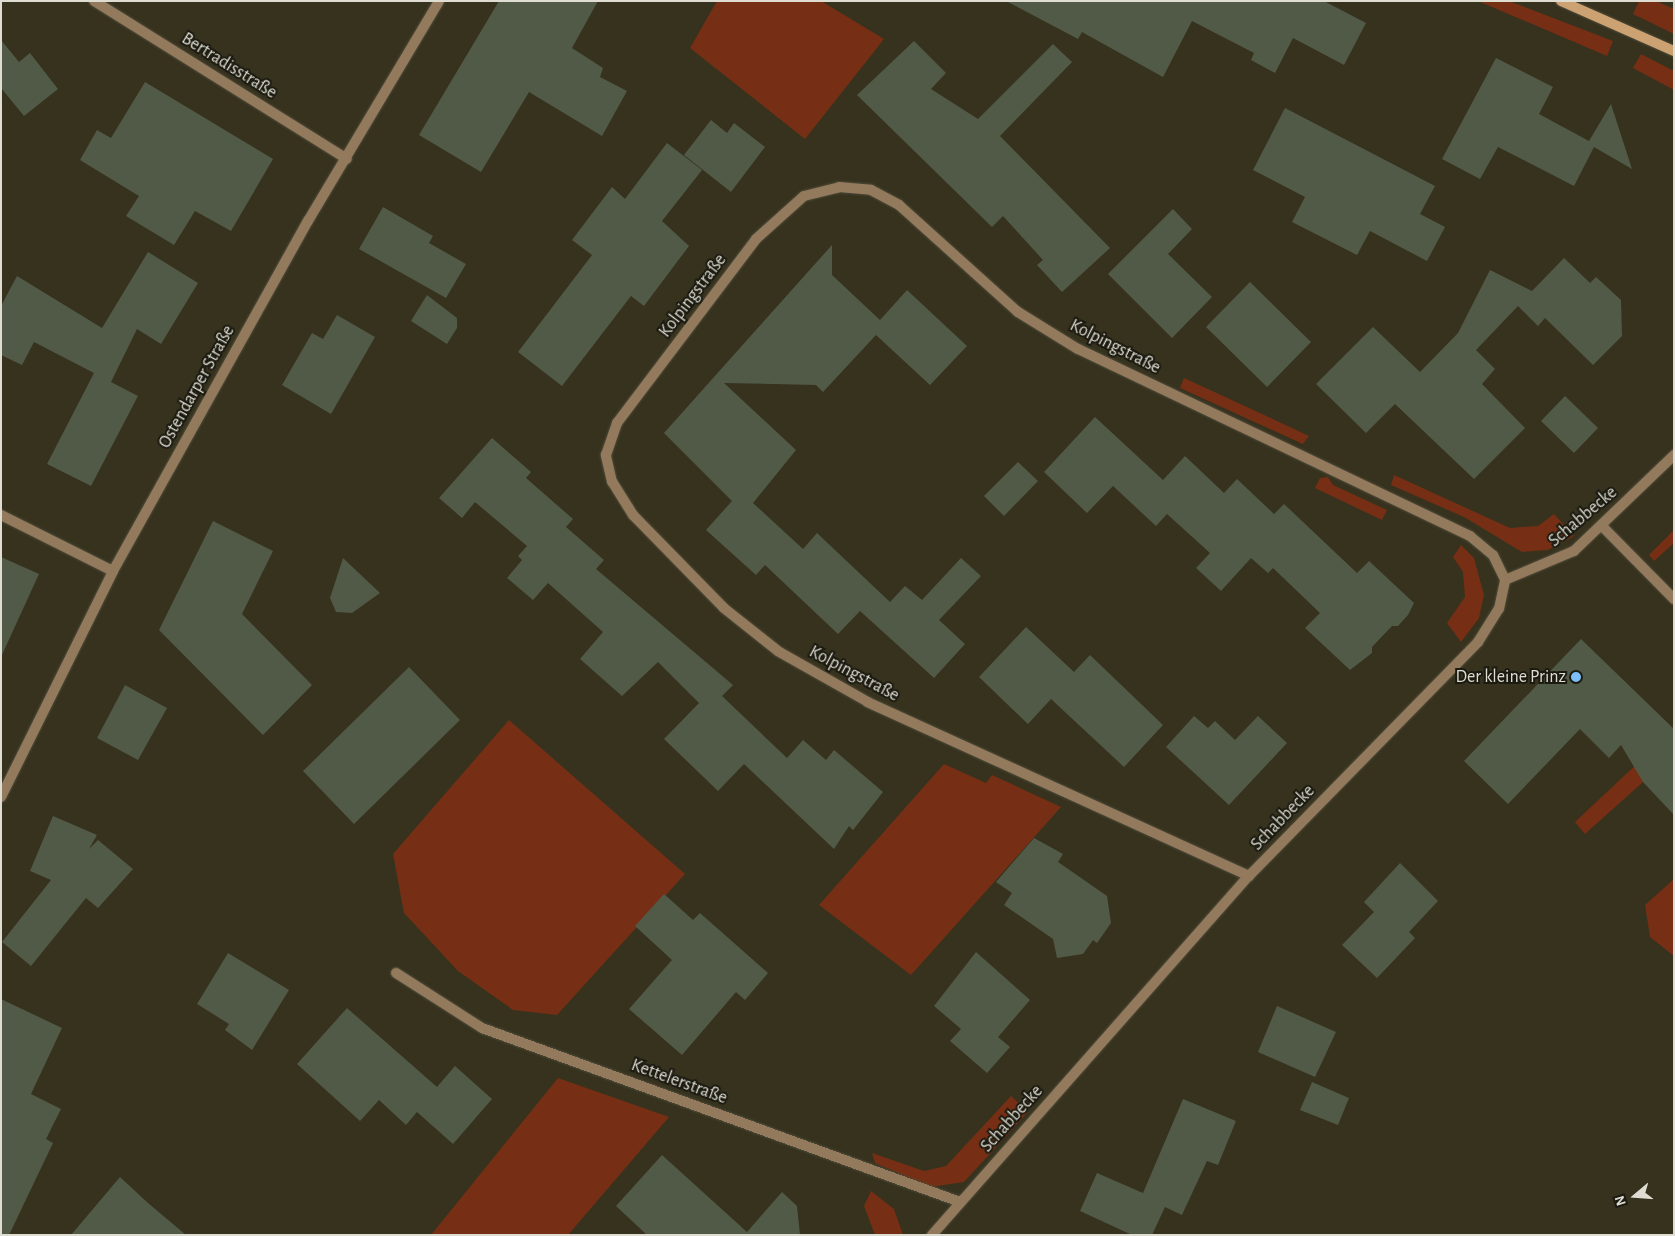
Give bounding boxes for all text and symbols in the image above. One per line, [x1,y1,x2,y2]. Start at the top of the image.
street label: Bertradisstraße [177,28,281,104]
street label: Kolpingstraße [655,250,731,342]
street label: Kolpingstraße [1066,315,1164,379]
street label: Ostendarper Straße [154,322,240,452]
street label: Schabbecke [1544,482,1622,552]
street label: Kolpingstraße [805,641,903,707]
place label: Der kleine Prinz [1455,666,1566,688]
marker: Der kleine Prinz [1570,671,1582,683]
street label: Schabbecke [1247,781,1319,855]
street label: Kettelerstraße [628,1055,730,1109]
street label: Schabbecke [976,1081,1048,1157]
north arrow [1610,1171,1660,1221]
text: N [1613,1194,1629,1207]

